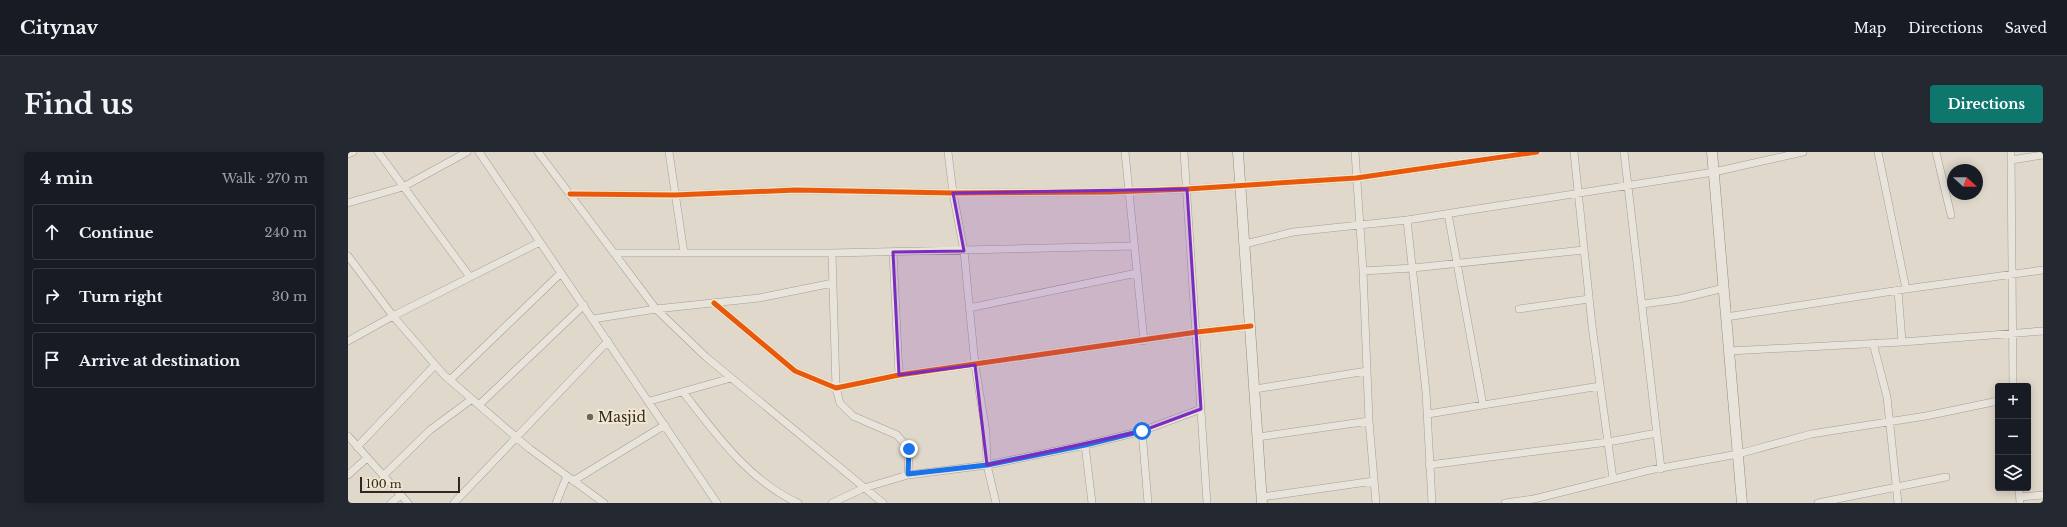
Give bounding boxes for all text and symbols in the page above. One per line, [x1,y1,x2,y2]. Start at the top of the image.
text: Citynav [20,16,98,39]
text: Map [1854,19,1886,37]
text: Directions [1908,19,1983,37]
text: Saved [2005,19,2047,37]
button: Directions [1930,85,2043,123]
text: Find us [24,87,134,122]
north arrow [1947,164,1983,200]
text: 4 min [40,168,93,189]
text: Walk · 270 m [222,170,308,187]
icon: ahead [41,221,63,243]
text: Continue [79,223,154,242]
text: 240 m [264,224,307,241]
icon: right [41,285,63,307]
text: Turn right [79,287,162,306]
text: 30 m [272,288,307,305]
icon: arrive [41,349,63,371]
text: Arrive at destination [79,351,240,370]
map controls [1995,383,2031,491]
button: + [1995,383,2031,419]
place label: Masjid [598,408,646,426]
marker: Masjid [585,412,595,422]
button: − [1995,419,2031,455]
route start [1133,422,1151,440]
route end [900,440,918,458]
button: layers [1995,455,2031,491]
scale bar [360,475,460,494]
text: 100 m [366,477,402,491]

